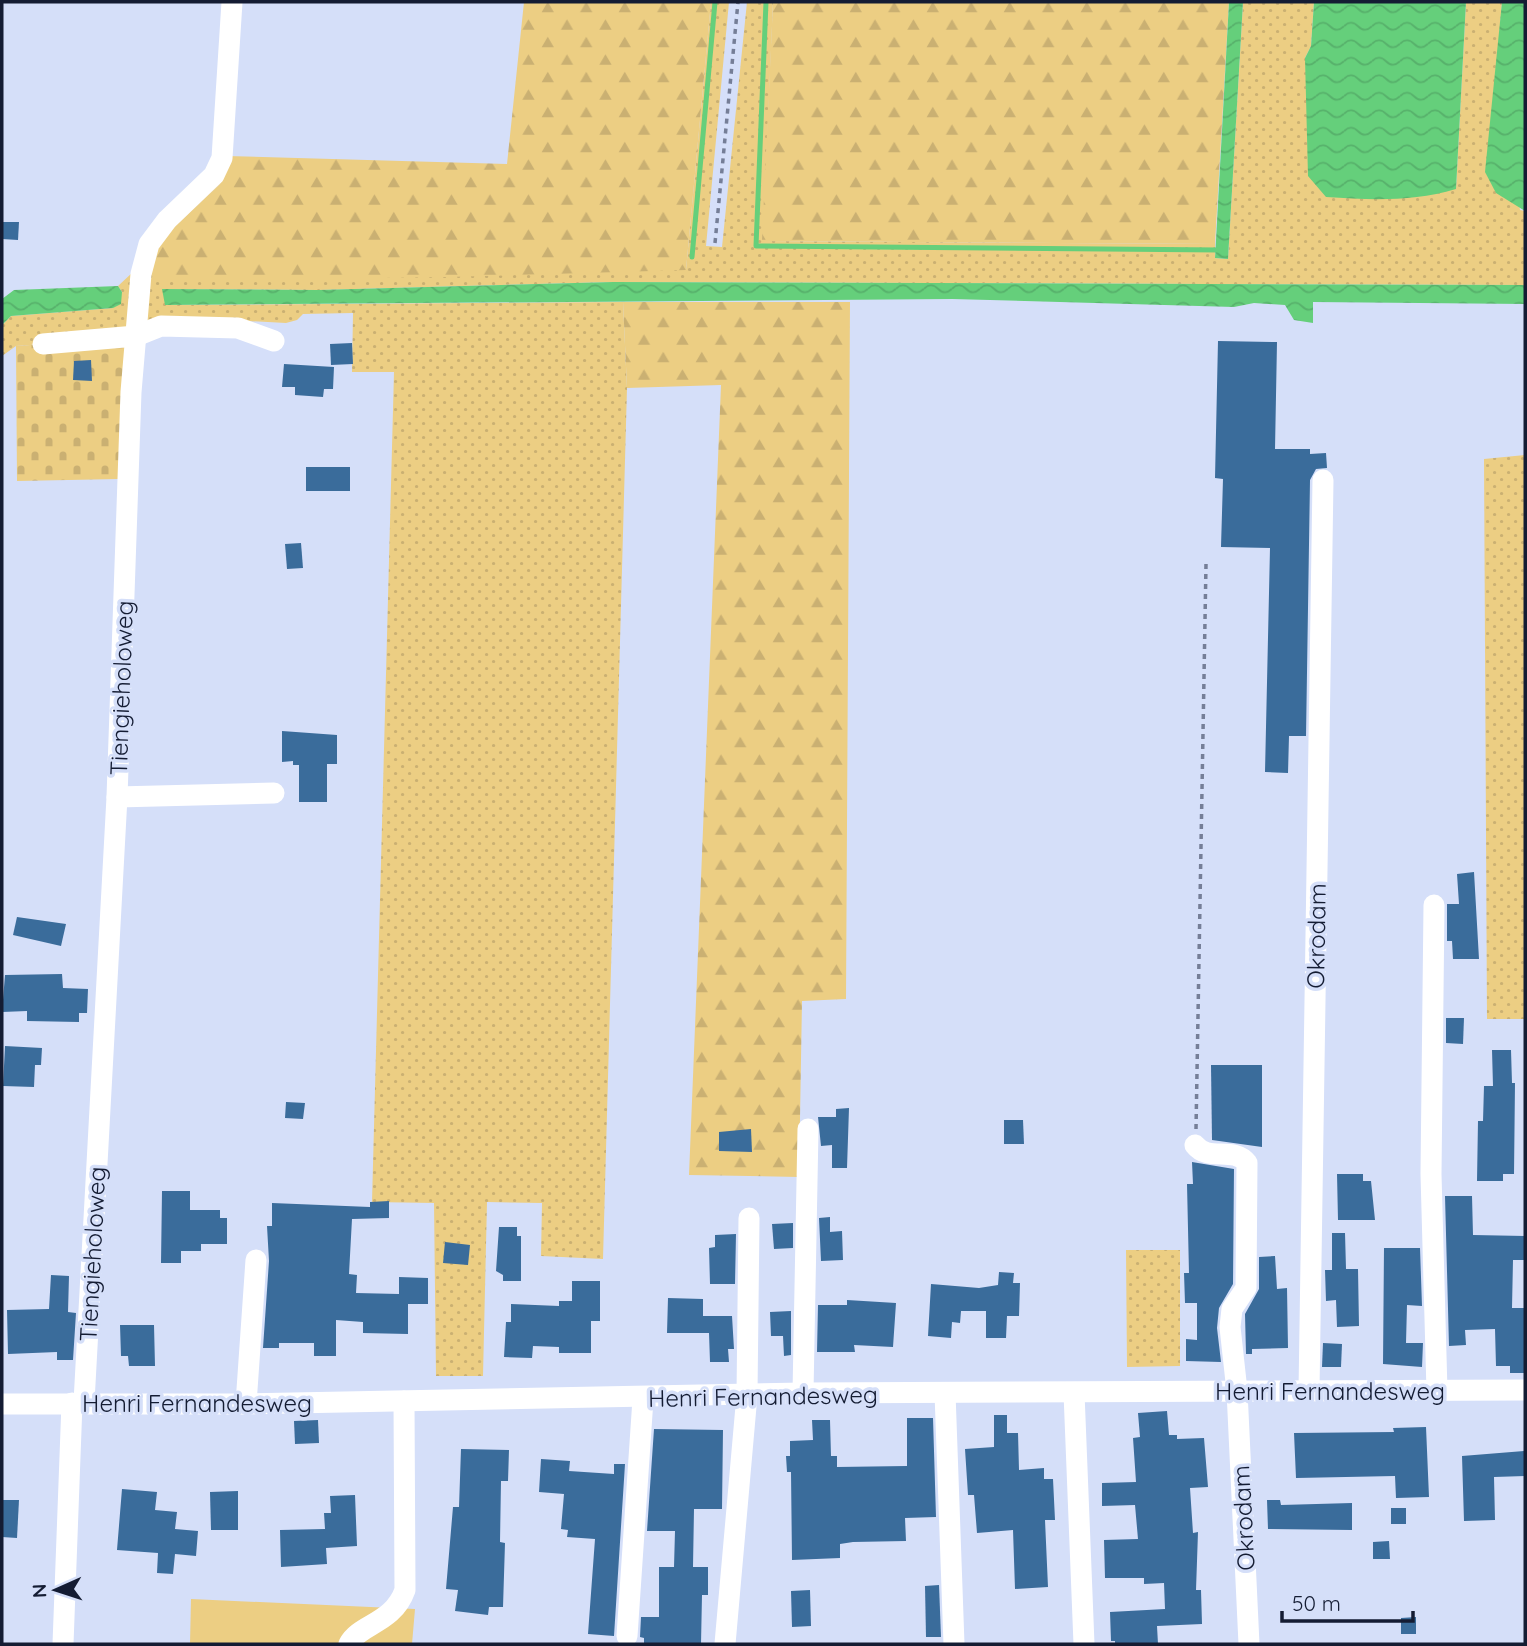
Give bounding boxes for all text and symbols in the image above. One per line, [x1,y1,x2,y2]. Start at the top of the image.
street label: Tiengieholoweg [103,600,139,776]
street label: Okrodam [1300,883,1332,989]
street label: Tiengieholoweg [72,1166,112,1342]
street label: Henri Fernandesweg [1215,1376,1445,1406]
street label: Henri Fernandesweg [648,1379,878,1413]
street label: Henri Fernandesweg [82,1388,312,1418]
street label: Okrodam [1225,1465,1261,1571]
north arrow [21,1555,91,1625]
scale bar [1282,1580,1413,1624]
text: N [27,1583,51,1598]
text: 50 m [1292,1590,1341,1616]

